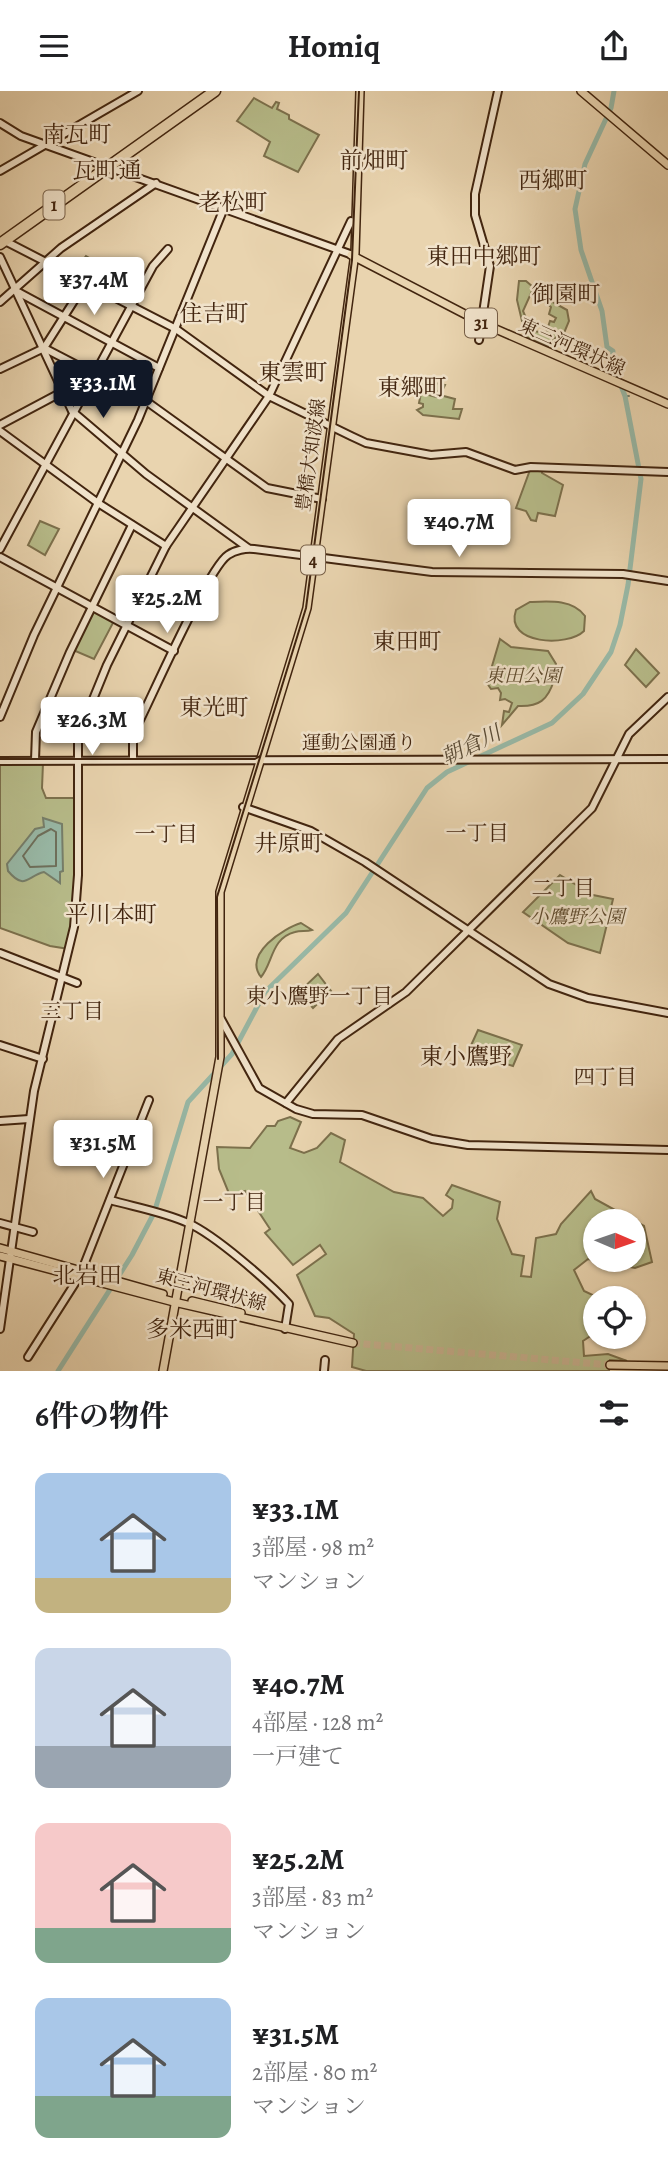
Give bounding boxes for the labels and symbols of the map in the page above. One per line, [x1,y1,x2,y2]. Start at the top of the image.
district label: 南瓦町 [43,119,112,150]
district label: 前畑町 [340,145,409,176]
district label: 瓦町通 [73,155,142,186]
district label: 西郷町 [519,165,588,196]
district label: 老松町 [199,187,268,218]
road number: 1 [44,191,64,219]
district label: 東田中郷町 [427,241,542,272]
pin: ¥37.4M [37,257,151,317]
district label: 御園町 [532,279,601,310]
district label: 住吉町 [180,298,249,329]
road number: 31 [465,309,497,337]
street label: 東三河環状線 [515,312,629,382]
district label: 東雲町 [259,357,328,388]
pin: ¥33.1M [46,361,160,420]
district label: 東郷町 [378,372,447,403]
street label: 豊橋大知波線 [290,397,332,513]
pin: ¥40.7M [402,499,516,559]
road number: 4 [301,545,325,575]
pin: ¥25.2M [110,575,224,635]
district label: 東田町 [373,626,442,657]
park label: 東田公園 [485,663,564,689]
district label: 東光町 [180,692,249,723]
pin: ¥26.3M [35,697,149,757]
water label: 朝倉川 [437,718,507,771]
street label: 運動公園通り [302,730,416,756]
district label: 一丁目 [446,819,509,847]
district label: 一丁目 [135,820,198,848]
district label: 井原町 [255,828,324,859]
district label: 二丁目 [532,874,595,902]
district label: 平川本町 [65,899,157,930]
park label: 小鷹野公園 [529,904,627,930]
district label: 東小鷹野一丁目 [246,982,393,1010]
district label: 三丁目 [41,997,104,1025]
district label: 東小鷹野 [420,1041,512,1072]
district label: 四丁目 [574,1063,637,1091]
pin: ¥31.5M [46,1121,160,1180]
district label: 一丁目 [203,1188,266,1216]
north arrow [583,1209,646,1272]
district label: 北岩田 [53,1260,122,1291]
street label: 東三河環状線 [153,1263,269,1317]
district label: 多米西町 [146,1314,238,1345]

